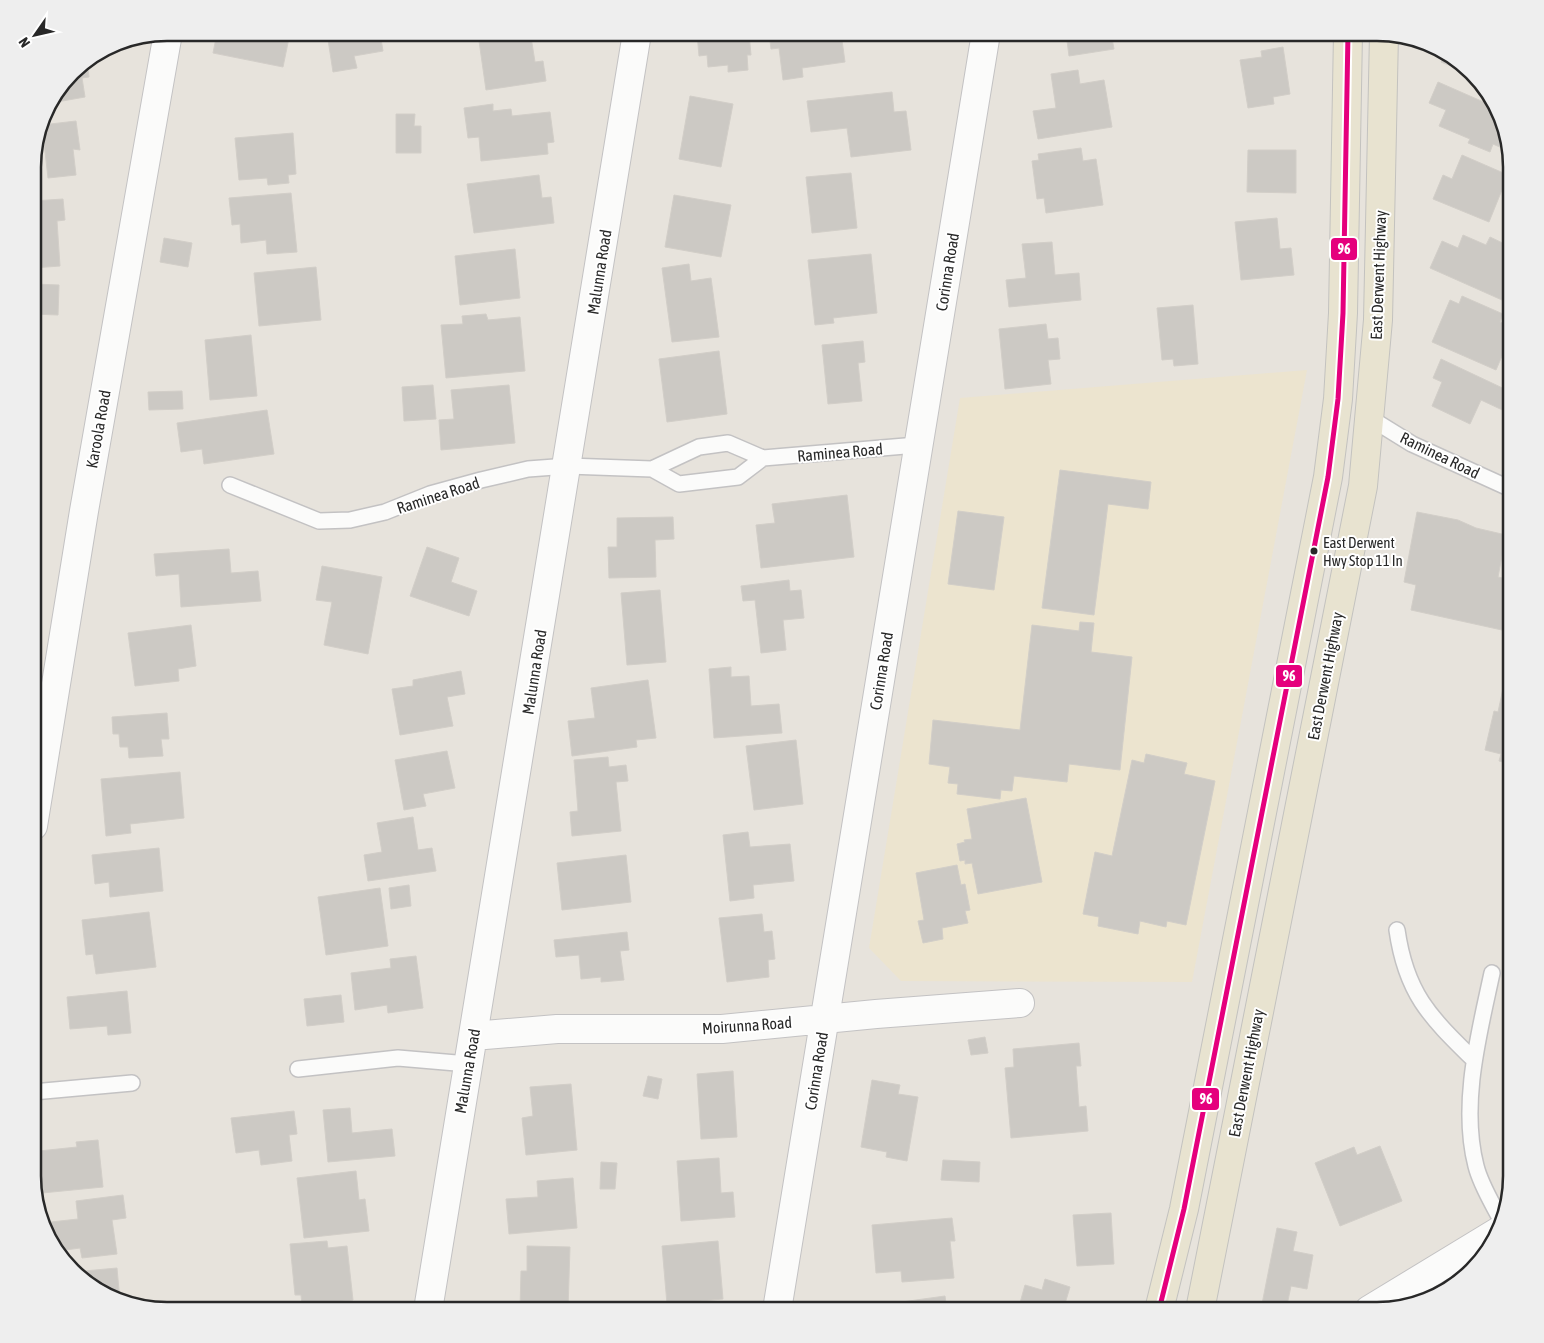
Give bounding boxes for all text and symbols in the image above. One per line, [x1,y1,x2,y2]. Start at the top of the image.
north arrow [10,10,60,60]
text: N [15,34,33,50]
street label: East Derwent Highway [1367,209,1390,340]
street label: Malunna Road [583,228,615,316]
street label: Corinna Road [932,232,962,312]
line badge: 96 [1330,237,1358,261]
text: 96 [1337,241,1351,257]
street label: Karoola Road [82,388,114,470]
street label: Raminea Road [1397,428,1483,482]
street label: Raminea Road [796,439,884,465]
street label: Raminea Road [394,473,482,517]
place label: East Derwent Hwy Stop 11 In [1323,534,1403,569]
marker: East Derwent Hwy Stop 11 In [1309,546,1319,556]
street label: East Derwent Highway [1304,610,1347,742]
street label: Malunna Road [518,628,550,716]
street label: Corinna Road [866,631,896,711]
line badge: 96 [1275,664,1303,688]
text: 96 [1282,668,1296,684]
street label: East Derwent Highway [1225,1007,1268,1139]
street label: Moirunna Road [701,1013,793,1037]
street label: Malunna Road [451,1027,483,1115]
street label: Corinna Road [801,1031,831,1111]
line badge: 96 [1191,1087,1220,1111]
text: 96 [1199,1091,1213,1107]

